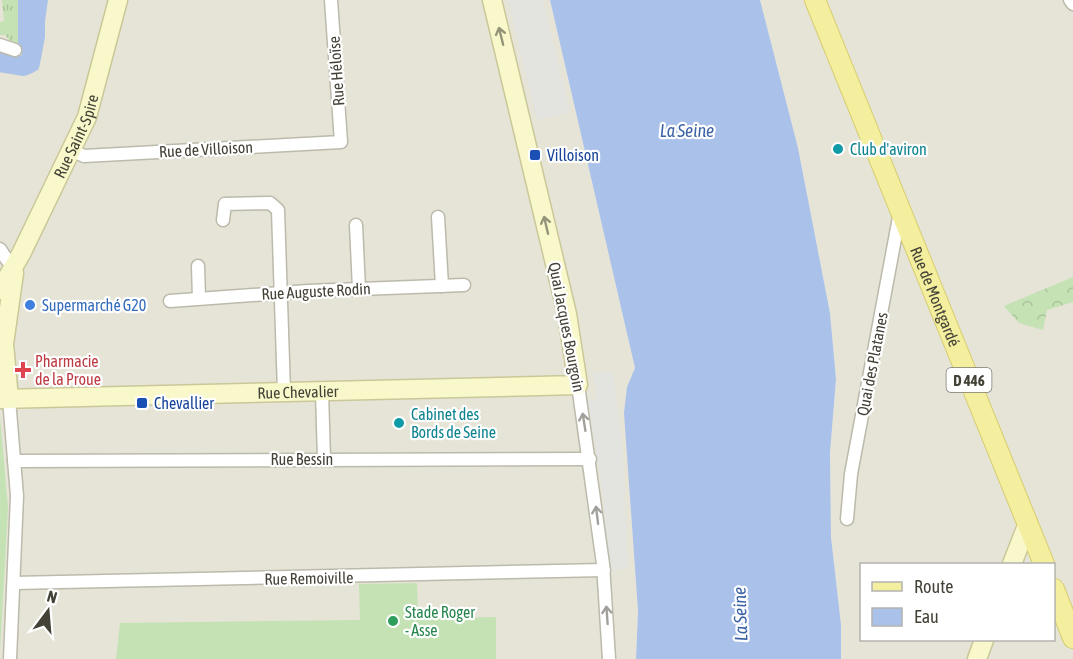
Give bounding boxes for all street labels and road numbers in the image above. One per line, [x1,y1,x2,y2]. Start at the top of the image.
street label: Rue Héloïse [325,35,347,107]
street label: Rue Saint-Spire [50,92,102,181]
street label: Rue de Villoison [158,138,254,160]
street label: Rue de Montgardé [907,244,964,349]
street label: Quai Jacques Bourgoin [545,261,588,394]
street label: Rue Auguste Rodin [261,279,371,304]
street label: Quai des Platanes [853,310,891,417]
road number: D 446 [946,368,992,392]
street label: Rue Chevalier [257,382,339,402]
street label: Rue Bessin [271,450,333,468]
street label: Rue Remoiville [264,568,354,588]

